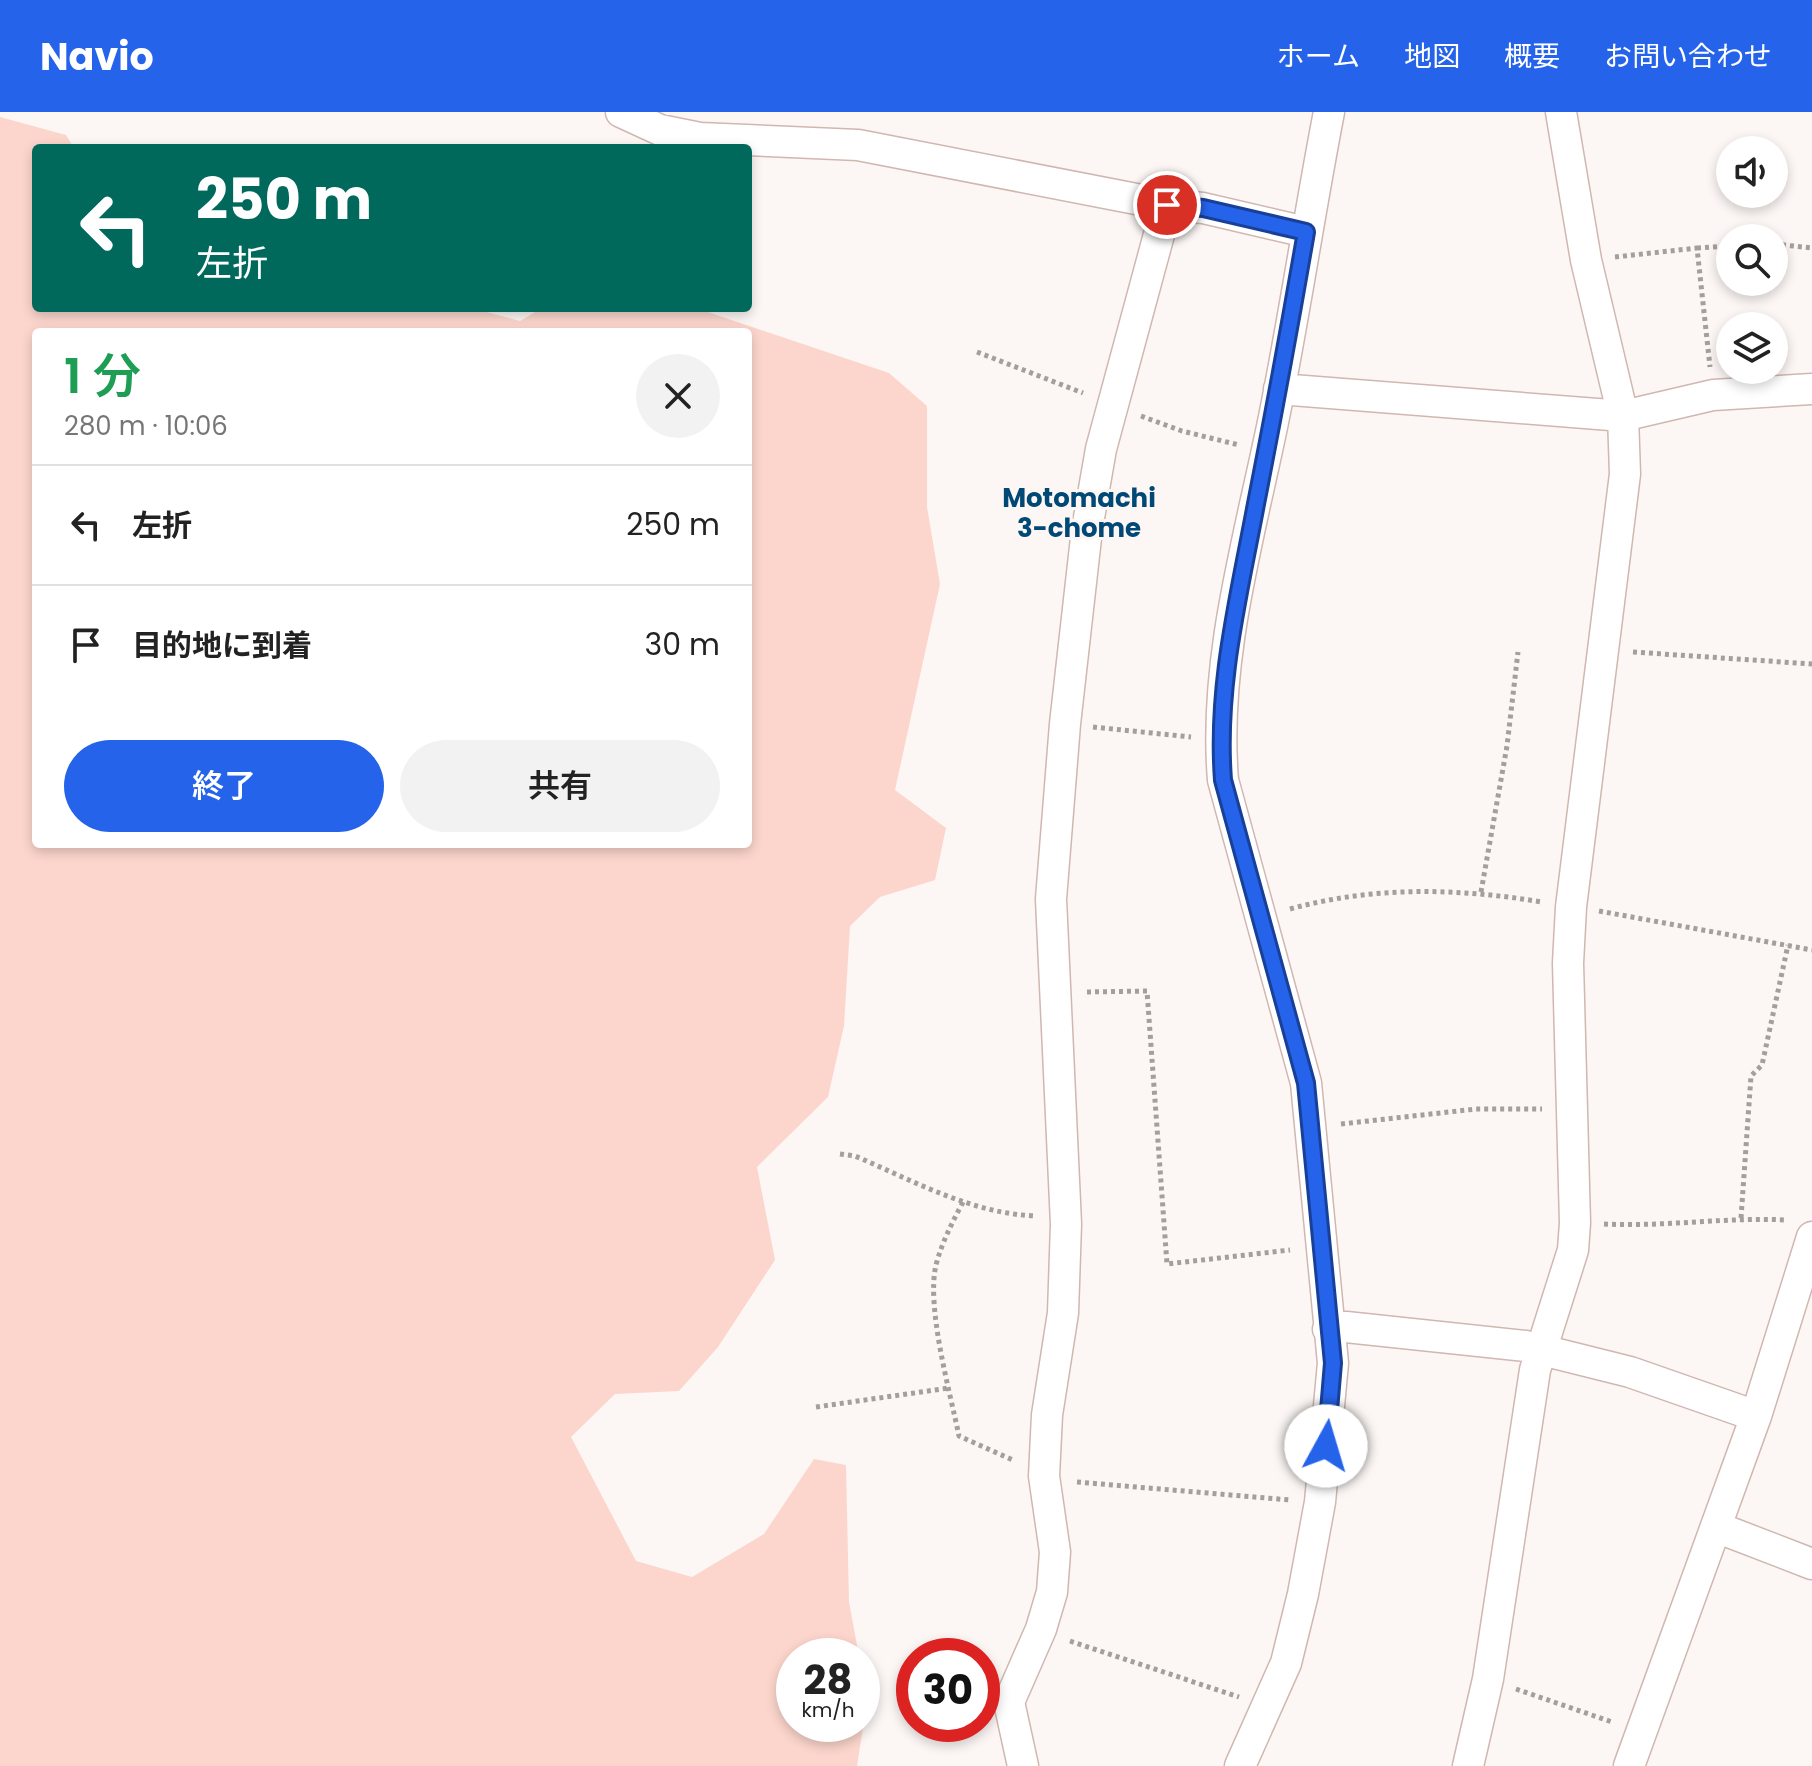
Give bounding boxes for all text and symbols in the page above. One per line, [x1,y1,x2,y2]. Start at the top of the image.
text: Navio [40,30,154,83]
text: ホーム [1277,37,1360,76]
text: 地図 [1404,37,1460,76]
text: 概要 [1504,37,1560,76]
text: お問い合わせ [1604,37,1772,76]
map controls [1716,136,1788,384]
button: sound [1716,136,1788,208]
text: 250 m [196,160,372,239]
pin [1133,171,1201,239]
icon: left [64,176,168,280]
icon: arrive [1145,183,1189,227]
button: search [1716,224,1788,296]
text: 左折 [196,238,268,289]
button: layers [1716,312,1788,384]
text: 1 分 [64,343,141,410]
button: close [636,354,720,438]
text: 280 m · 10:06 [64,408,228,444]
district label: Motomachi 3-chome [1002,480,1156,546]
icon: left [64,503,108,547]
text: 250 m [626,503,720,546]
text: 左折 [132,504,192,547]
icon: arrive [64,623,108,667]
text: 30 m [645,623,720,666]
text: 目的地に到着 [132,624,312,667]
button: 終了 [64,740,384,832]
button: 共有 [400,740,720,832]
position arrow [1284,1404,1368,1488]
speed limit sign: 30 [896,1638,1000,1742]
text: 28 [804,1652,852,1708]
text: km/h [801,1696,855,1724]

